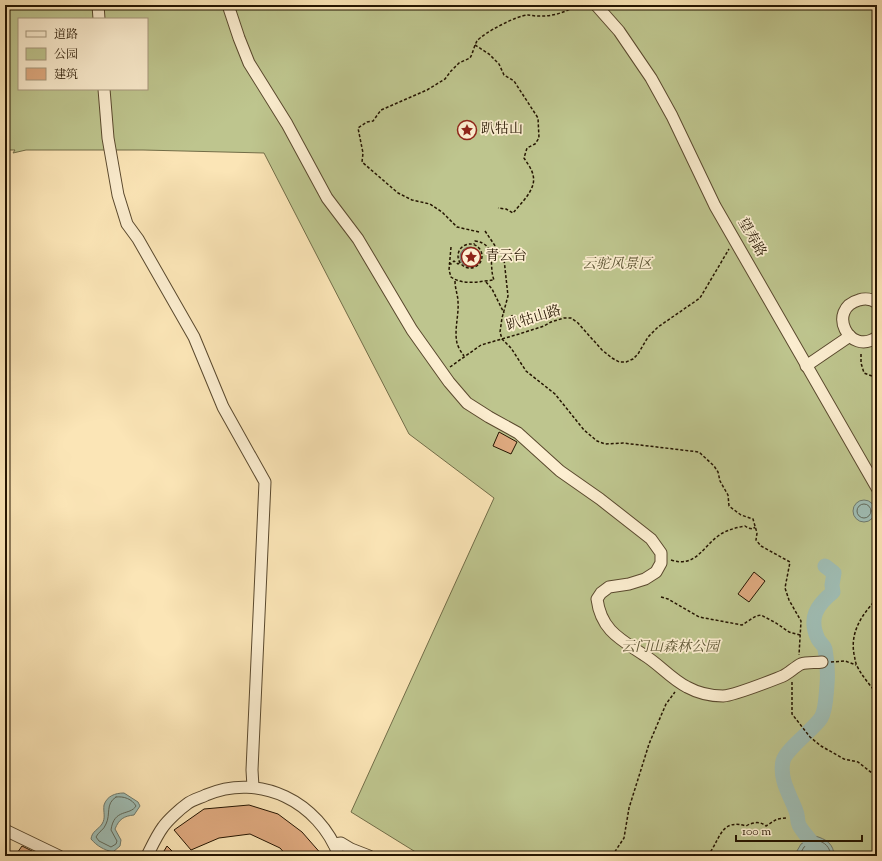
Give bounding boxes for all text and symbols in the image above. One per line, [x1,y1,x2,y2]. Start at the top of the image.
legend [18,18,148,90]
text: 道路 [54,26,78,44]
text: 公园 [54,46,78,64]
text: 建筑 [54,66,78,84]
place icon: 趴牯山 [456,119,478,141]
place label: 趴牯山 [481,120,523,140]
street label: 望寿路 [732,215,770,261]
place icon: 青云台 [460,246,482,268]
place label: 青云台 [485,247,527,267]
park label: 云驼风景区 [582,255,654,275]
street label: 趴牯山路 [504,301,564,337]
park label: 云门山森林公园 [621,638,721,658]
scale bar [736,817,862,843]
text: 100 m [742,823,771,841]

